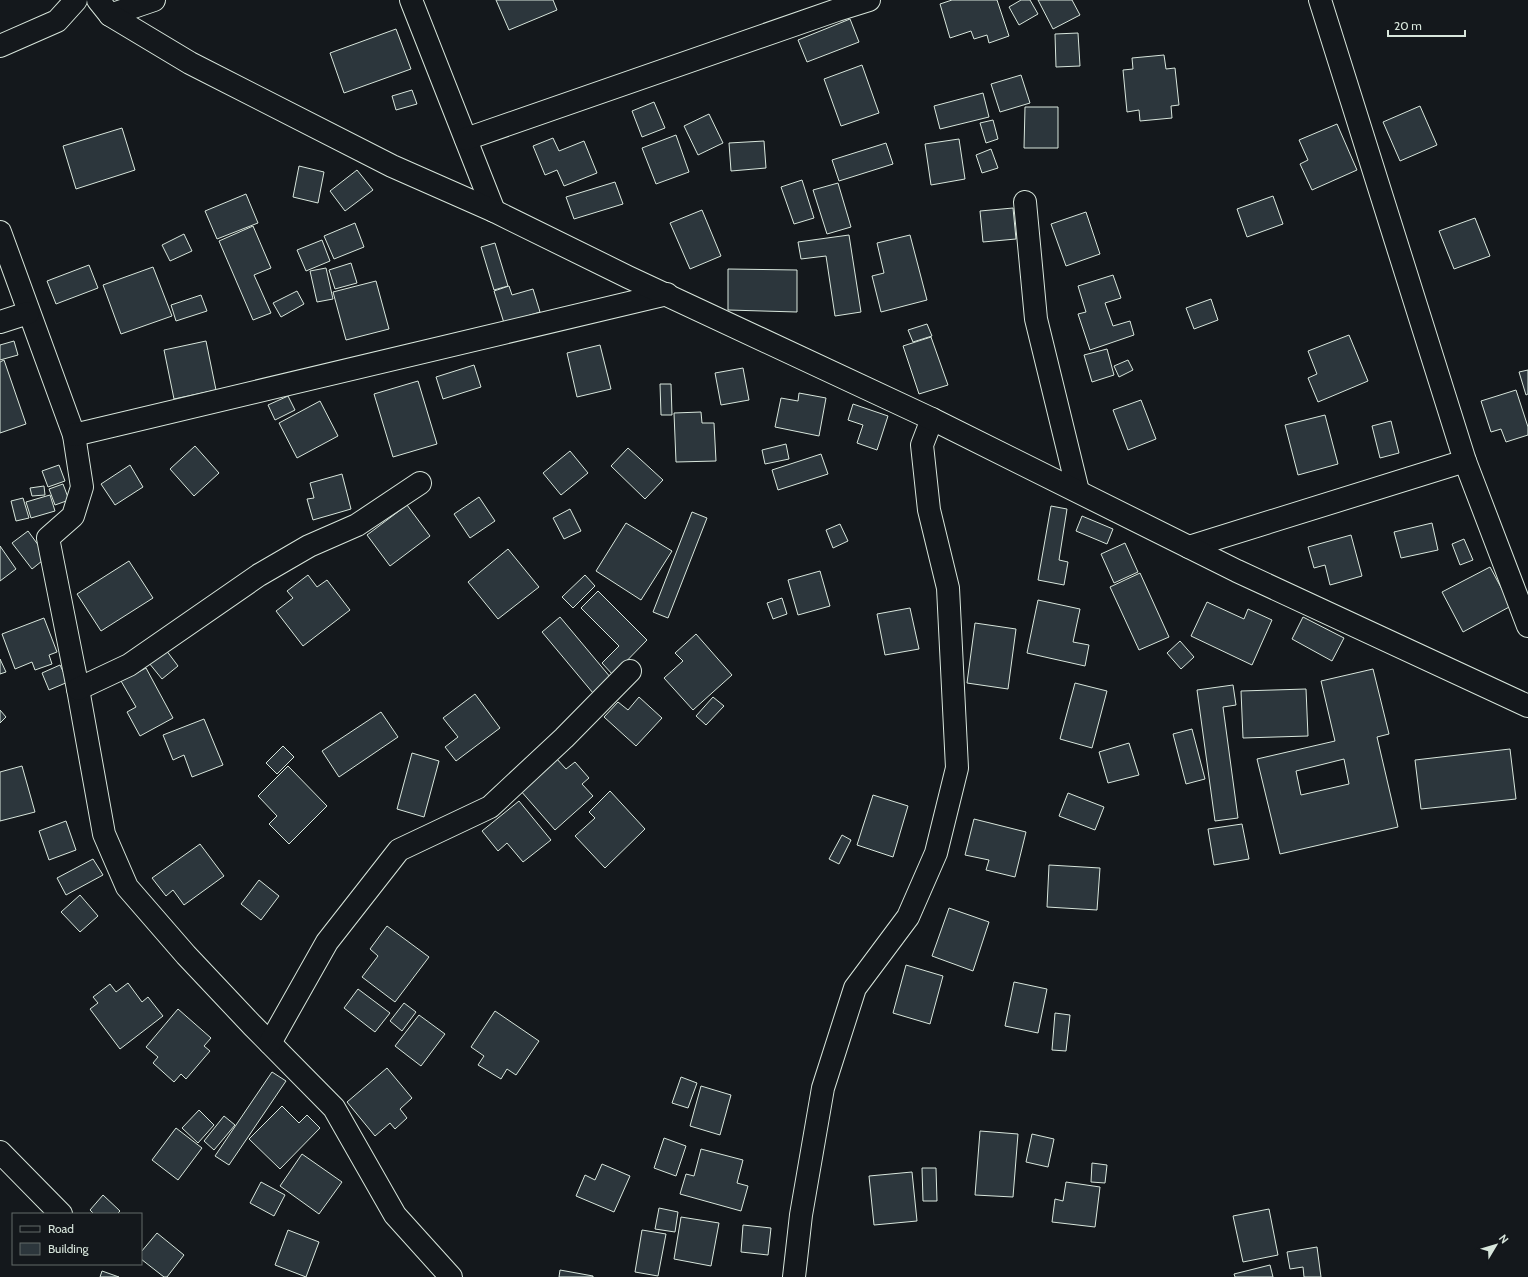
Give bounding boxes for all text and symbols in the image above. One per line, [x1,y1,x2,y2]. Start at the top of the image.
scale bar [1388,12,1465,38]
text: 20 m [1394,18,1422,33]
legend [12,1213,142,1265]
text: Road [48,1221,74,1236]
north arrow [1476,1225,1516,1265]
text: N [1496,1231,1512,1246]
text: Building [48,1241,90,1256]

